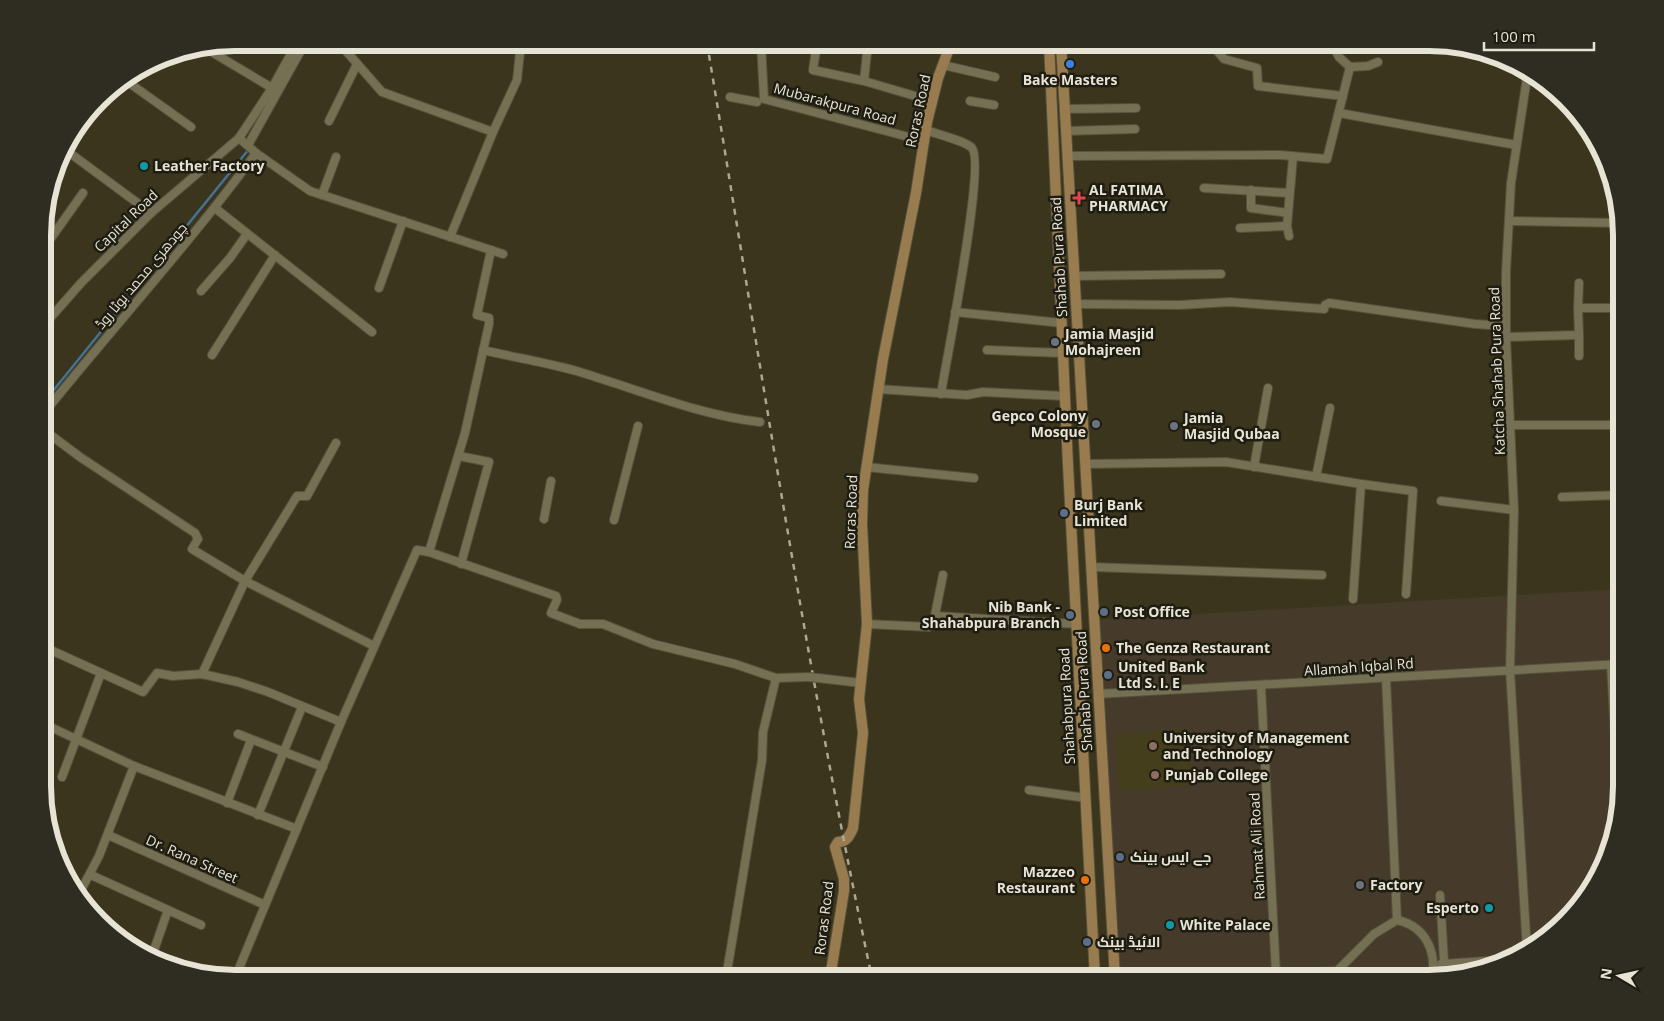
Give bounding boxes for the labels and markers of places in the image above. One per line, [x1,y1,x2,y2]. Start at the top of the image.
marker: Bake Masters [1064,58,1076,70]
place label: Bake Masters [1023,70,1117,89]
place label: Leather Factory [154,156,265,175]
marker: Leather Factory [138,160,150,172]
place label: AL FATIMA PHARMACY [1089,180,1168,215]
marker: AL FATIMA PHARMACY [1073,192,1085,204]
place label: Jamia Masjid Mohajreen [1063,324,1154,359]
marker: Jamia Masjid Mohajreen [1049,336,1061,348]
place label: Gepco Colony Mosque [992,406,1086,441]
place label: Jamia Masjid Qubaa [1182,408,1280,443]
marker: Gepco Colony Mosque [1090,418,1102,430]
marker: Jamia Masjid Qubaa [1168,420,1180,432]
place label: Burj Bank Limited [1074,495,1143,530]
marker: Burj Bank Limited [1058,507,1070,519]
place label: Nib Bank - Shahabpura Branch [922,597,1060,632]
place label: Post Office [1114,602,1190,621]
marker: Post Office [1098,606,1110,618]
marker: Nib Bank - Shahabpura Branch [1064,609,1076,621]
place label: The Genza Restaurant [1116,638,1270,657]
marker: The Genza Restaurant [1100,642,1112,654]
place label: United Bank Ltd S. I. E [1118,657,1205,692]
marker: United Bank Ltd S. I. E [1102,669,1114,681]
place label: University of Management and Technology [1163,728,1349,763]
marker: University of Management and Technology [1147,740,1159,752]
place label: Punjab College [1165,765,1268,784]
marker: Punjab College [1149,769,1161,781]
place label: جے ایس بینک [1130,847,1211,866]
marker: جے ایس بینک [1114,851,1126,863]
place label: Mazzeo Restaurant [997,862,1075,897]
marker: Mazzeo Restaurant [1079,874,1091,886]
place label: Factory [1370,875,1422,894]
marker: Factory [1354,879,1366,891]
place label: Esperto [1426,898,1479,917]
marker: Esperto [1483,902,1495,914]
place label: White Palace [1180,915,1270,934]
marker: White Palace [1164,919,1176,931]
place label: الائیڈ بینک [1097,932,1160,951]
marker: الائیڈ بینک [1081,936,1093,948]

